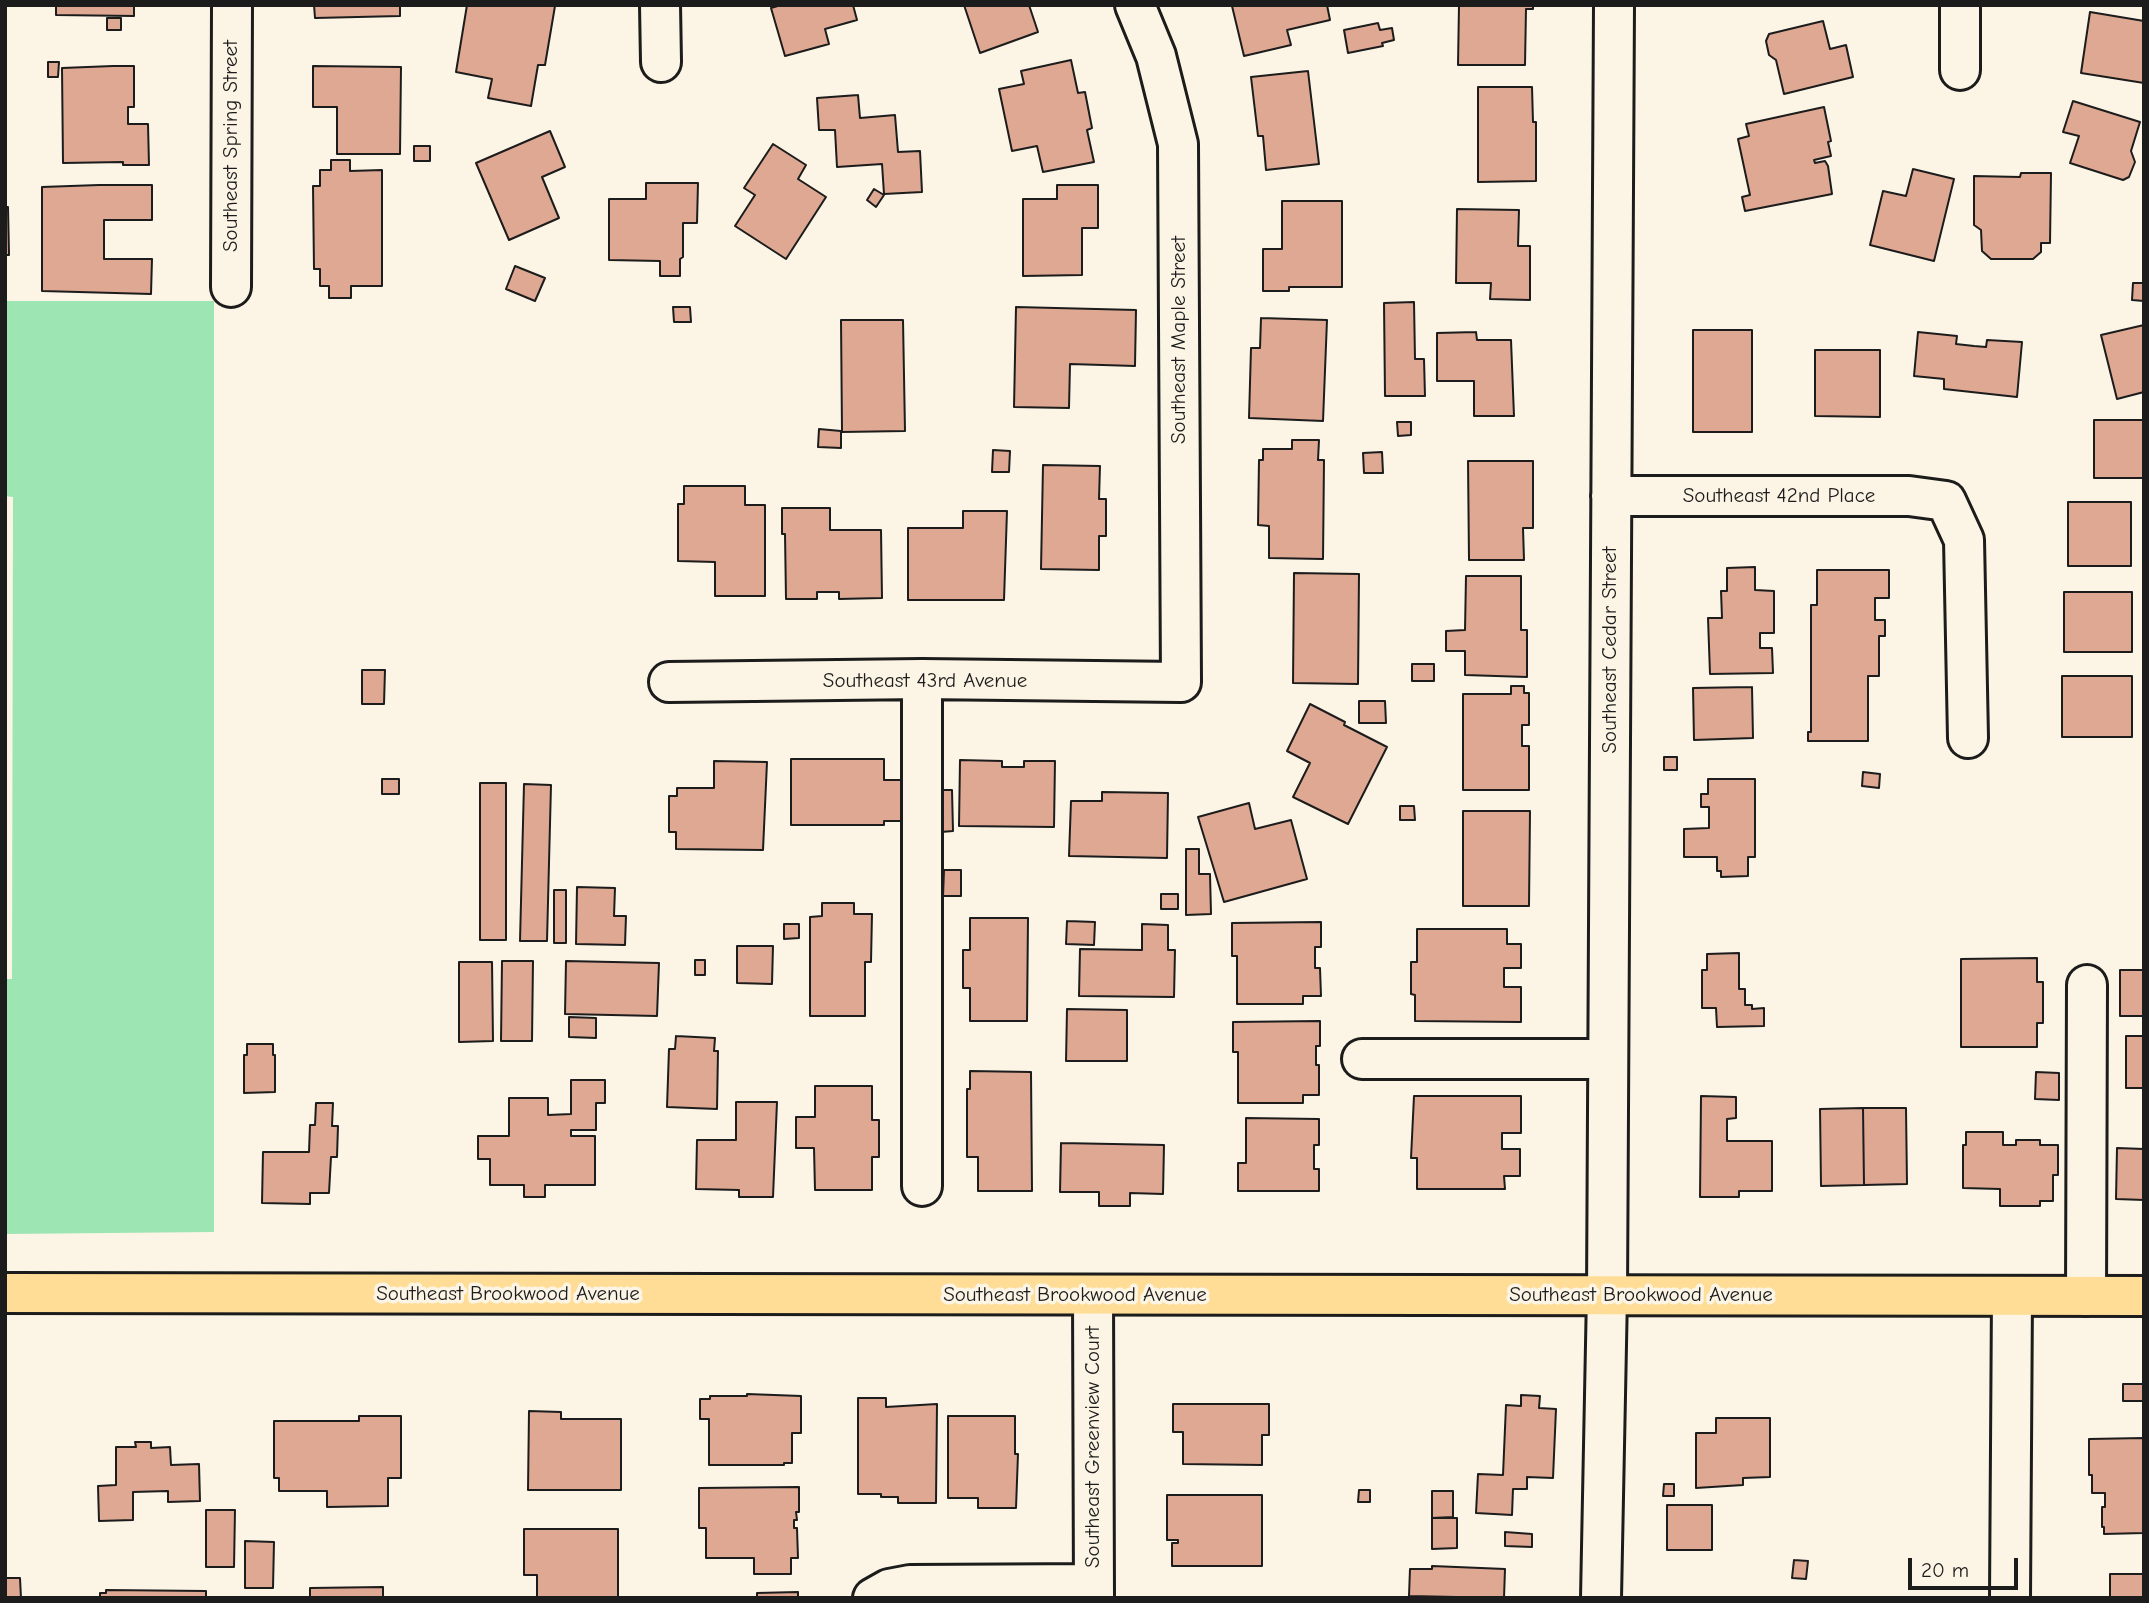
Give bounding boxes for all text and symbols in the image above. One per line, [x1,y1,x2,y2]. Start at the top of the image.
street label: Southeast Spring Street [218,40,244,252]
street label: Southeast Maple Street [1166,236,1192,444]
street label: Southeast 42nd Place [1683,483,1875,509]
street label: Southeast Cedar Street [1597,546,1623,754]
street label: Southeast 43rd Avenue [823,668,1027,694]
street label: Southeast Brookwood Avenue [376,1281,640,1307]
street label: Southeast Brookwood Avenue [943,1282,1207,1308]
street label: Southeast Brookwood Avenue [1509,1282,1773,1308]
street label: Southeast Greenview Court [1080,1326,1106,1568]
scale bar [1911,1544,2021,1588]
text: 20 m [1921,1558,1969,1582]

